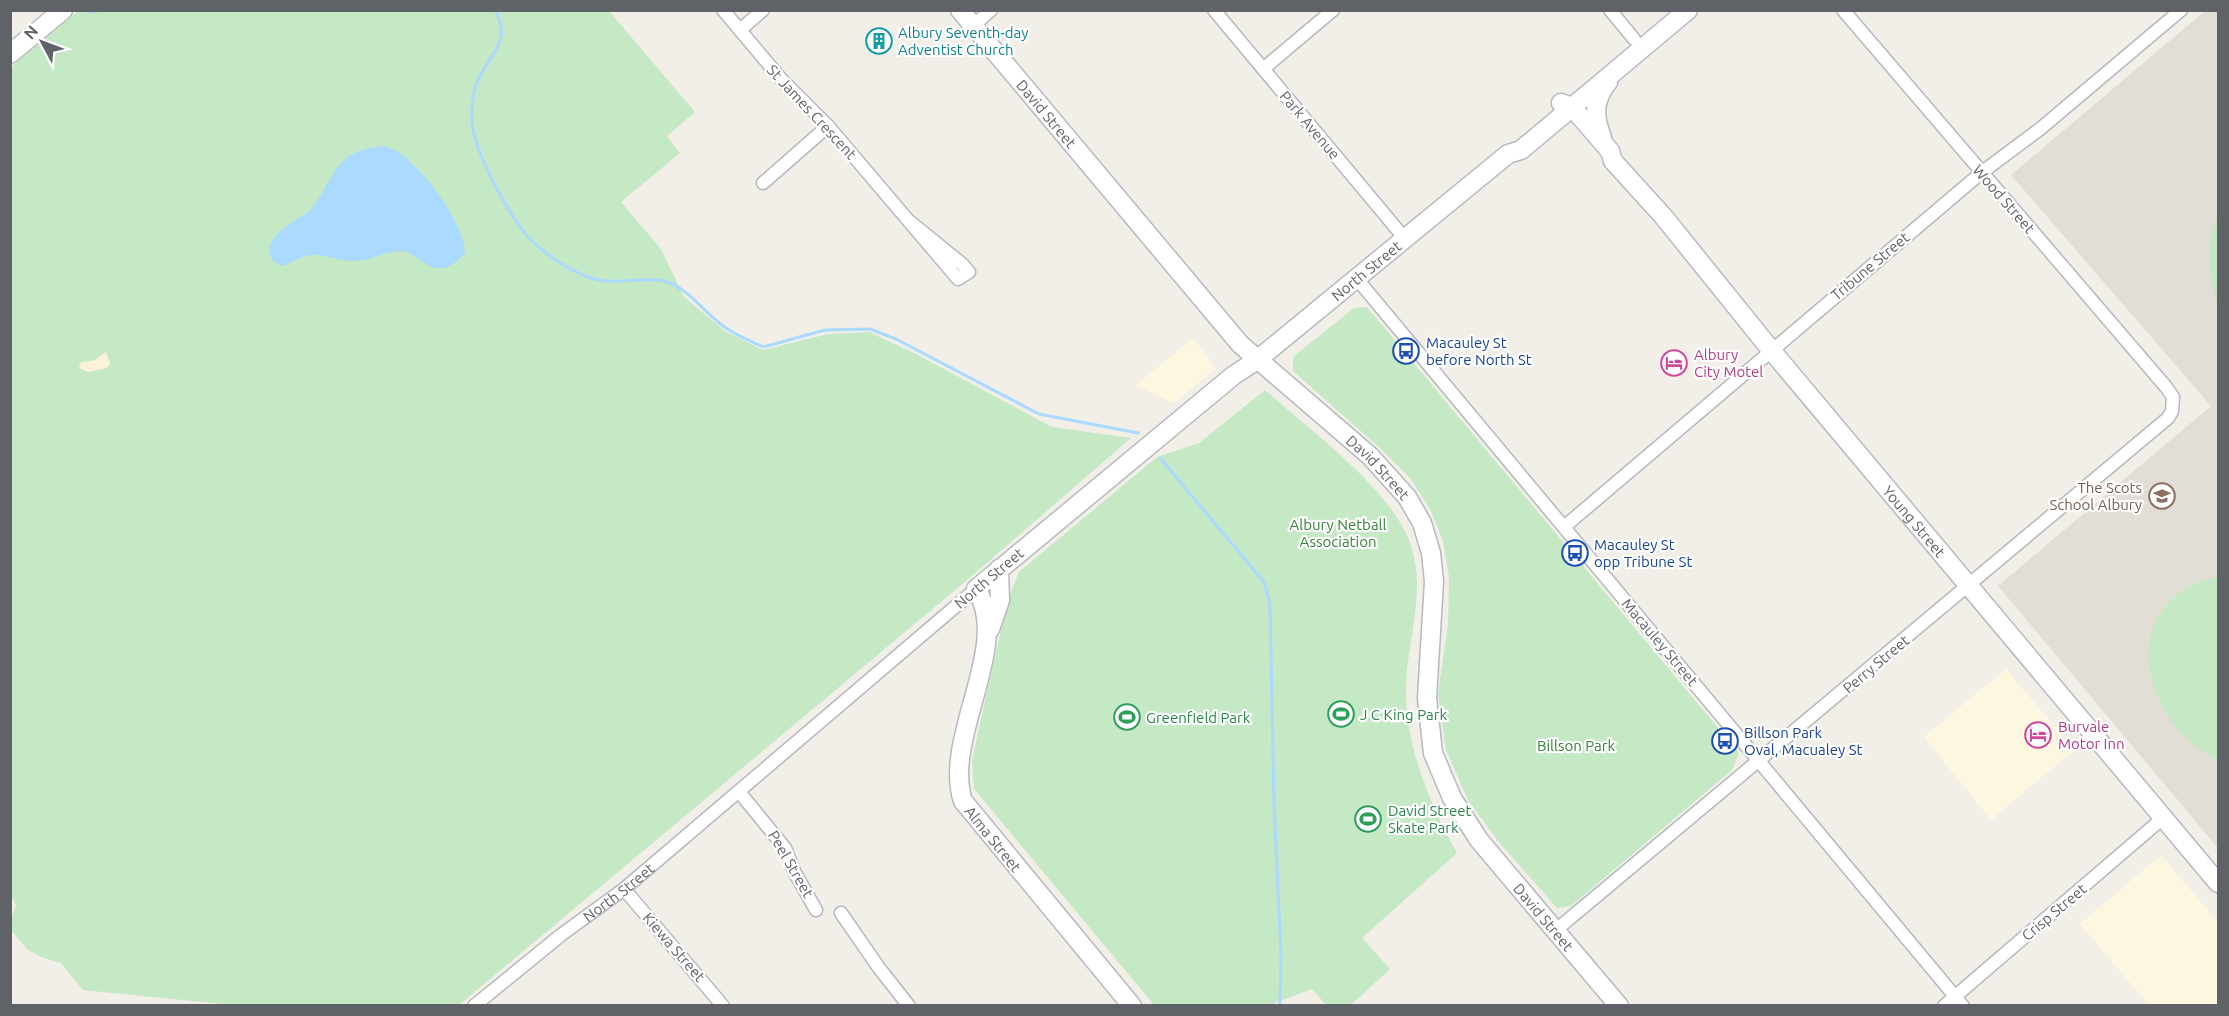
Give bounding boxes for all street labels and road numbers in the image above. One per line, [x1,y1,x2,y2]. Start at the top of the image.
street label: St James Crescent [764,61,860,163]
street label: David Street [1013,76,1080,151]
street label: Park Avenue [1277,87,1343,163]
street label: Wood Street [1970,161,2038,237]
street label: Tribune Street [1828,228,1913,304]
street label: North Street [1328,237,1404,304]
street label: David Street [1343,431,1413,503]
street label: Young Street [1880,482,1949,560]
street label: North Street [951,544,1027,612]
street label: Macauley Street [1619,595,1702,689]
street label: Perry Street [1839,631,1913,697]
street label: Alma Street [961,803,1025,875]
street label: Peel Street [765,827,817,901]
street label: North Street [580,859,657,925]
street label: David Street [1510,879,1577,954]
street label: Crisp Street [2018,880,2090,944]
street label: Kiewa Street [639,909,709,985]

